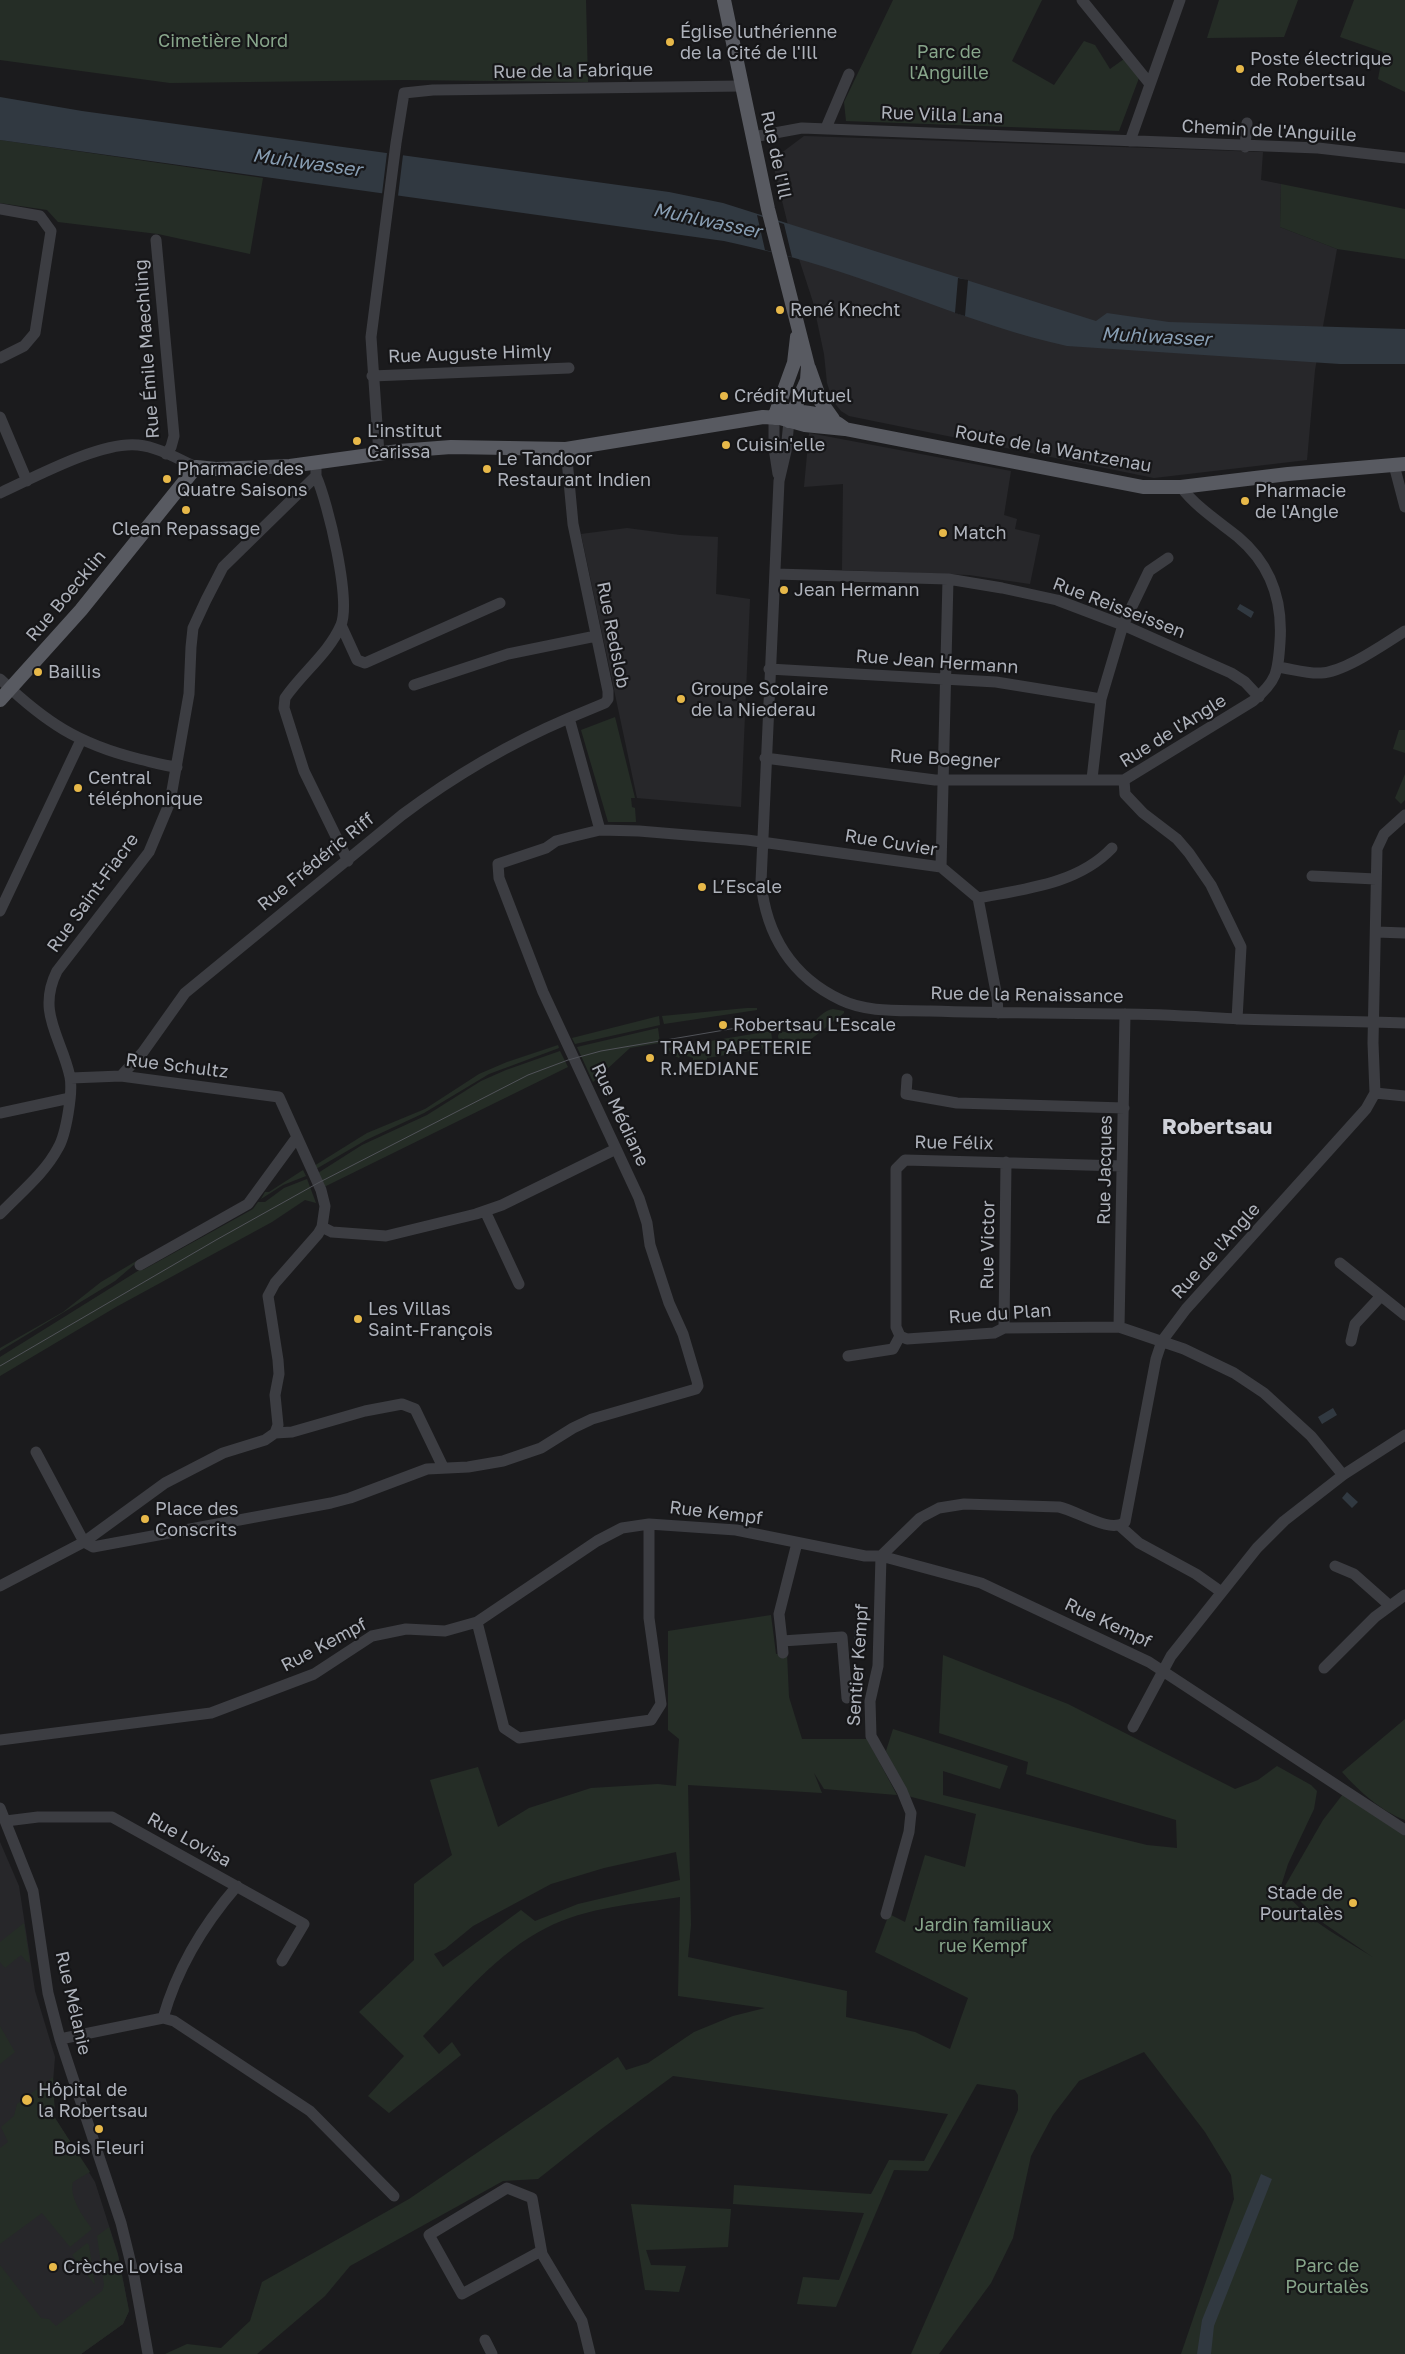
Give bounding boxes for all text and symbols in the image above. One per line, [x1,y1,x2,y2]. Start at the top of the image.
place label: Église luthérienne de la Cité de l'Ill [680,21,837,64]
park label: Cimetière Nord [158,30,288,52]
marker: Église luthérienne de la Cité de l'Ill [664,36,676,48]
park label: Parc de l'Anguille [909,41,989,84]
place label: Poste électrique de Robertsau [1250,48,1392,90]
street label: Rue de la Fabrique [493,59,653,83]
marker: Poste électrique de Robertsau [1234,63,1246,75]
street label: Rue Villa Lana [880,102,1004,128]
street label: Rue de l'Ill [756,109,796,201]
street label: Chemin de l'Anguille [1181,116,1357,146]
water label: Muhlwasser [251,144,363,182]
water label: Muhlwasser [651,198,763,244]
street label: Rue Émile Maechling [130,259,164,439]
place label: René Knecht [790,299,900,321]
marker: René Knecht [774,304,786,316]
water label: Muhlwasser [1101,323,1211,351]
street label: Rue Auguste Himly [388,340,552,368]
place label: Crédit Mutuel [734,385,852,407]
marker: Crédit Mutuel [718,390,730,402]
place label: L'institut Carissa [367,420,442,462]
street label: Route de la Wantzenau [953,421,1153,477]
place label: Cuisin'elle [736,434,825,456]
marker: L'institut Carissa [351,435,363,447]
marker: Cuisin'elle [720,439,732,451]
place label: Le Tandoor Restaurant Indien [497,448,651,490]
place label: Pharmacie des Quatre Saisons [177,458,308,500]
marker: Le Tandoor Restaurant Indien [481,463,493,475]
marker: Pharmacie des Quatre Saisons [161,473,173,485]
place label: Pharmacie de l'Angle [1255,480,1346,522]
marker: Pharmacie de l'Angle [1239,495,1251,507]
marker: Clean Repassage [180,504,192,516]
place label: Clean Repassage [112,518,260,540]
place label: Match [953,522,1007,544]
marker: Match [937,527,949,539]
street label: Rue Boecklin [22,546,110,646]
street label: Rue Reisseissen [1050,573,1188,643]
place label: Jean Hermann [794,579,920,601]
street label: Rue Redslob [592,580,634,690]
marker: Jean Hermann [778,584,790,596]
street label: Rue Jean Hermann [855,646,1019,678]
place label: Baillis [48,661,101,683]
marker: Baillis [32,666,44,678]
place label: Groupe Scolaire de la Niederau [691,678,828,721]
street label: Rue de l'Angle [1116,690,1230,772]
marker: Groupe Scolaire de la Niederau [675,693,687,705]
street label: Rue Boegner [889,745,1001,773]
place label: Central téléphonique [88,767,203,810]
marker: Central téléphonique [72,782,84,794]
street label: Rue Frédéric Riff [253,808,379,916]
street label: Rue Cuvier [843,825,939,861]
street label: Rue Saint-Fiacre [43,829,143,957]
place label: L’Escale [712,876,782,898]
marker: L’Escale [696,881,708,893]
street label: Rue de la Renaissance [930,983,1124,1007]
place label: Robertsau L'Escale [733,1014,896,1036]
marker: Robertsau L'Escale [717,1019,729,1031]
place label: TRAM PAPETERIE R.MEDIANE [660,1037,812,1080]
street label: Rue Schultz [124,1049,230,1083]
marker: TRAM PAPETERIE R.MEDIANE [644,1052,656,1064]
street label: Rue Médiane [587,1060,653,1170]
district label: Robertsau [1162,1114,1272,1140]
street label: Rue Jacques [1093,1115,1117,1225]
street label: Rue Félix [914,1132,994,1154]
street label: Rue de l'Angle [1167,1199,1265,1303]
street label: Rue Victor [976,1200,1000,1290]
place label: Les Villas Saint-François [368,1298,493,1340]
street label: Rue du Plan [948,1300,1052,1328]
marker: Les Villas Saint-François [352,1313,364,1325]
street label: Rue Kempf [668,1497,764,1529]
place label: Place des Conscrits [155,1498,239,1540]
marker: Place des Conscrits [139,1513,151,1525]
street label: Rue Kempf [1061,1593,1155,1653]
street label: Sentier Kempf [843,1603,873,1727]
street label: Rue Kempf [278,1613,370,1677]
street label: Rue Lovisa [143,1808,235,1872]
place label: Stade de Pourtalès [1259,1882,1343,1925]
marker: Stade de Pourtalès [1347,1897,1359,1909]
park label: Jardin familiaux rue Kempf [914,1914,1052,1956]
street label: Rue Mélanie [51,1949,95,2057]
place label: Hôpital de la Robertsau [38,2079,148,2122]
marker: Hôpital de la Robertsau [20,2093,34,2107]
marker: Bois Fleuri [93,2123,105,2135]
place label: Bois Fleuri [53,2137,145,2159]
park label: Parc de Pourtalès [1285,2255,1369,2298]
place label: Crèche Lovisa [63,2256,183,2278]
marker: Crèche Lovisa [47,2261,59,2273]

